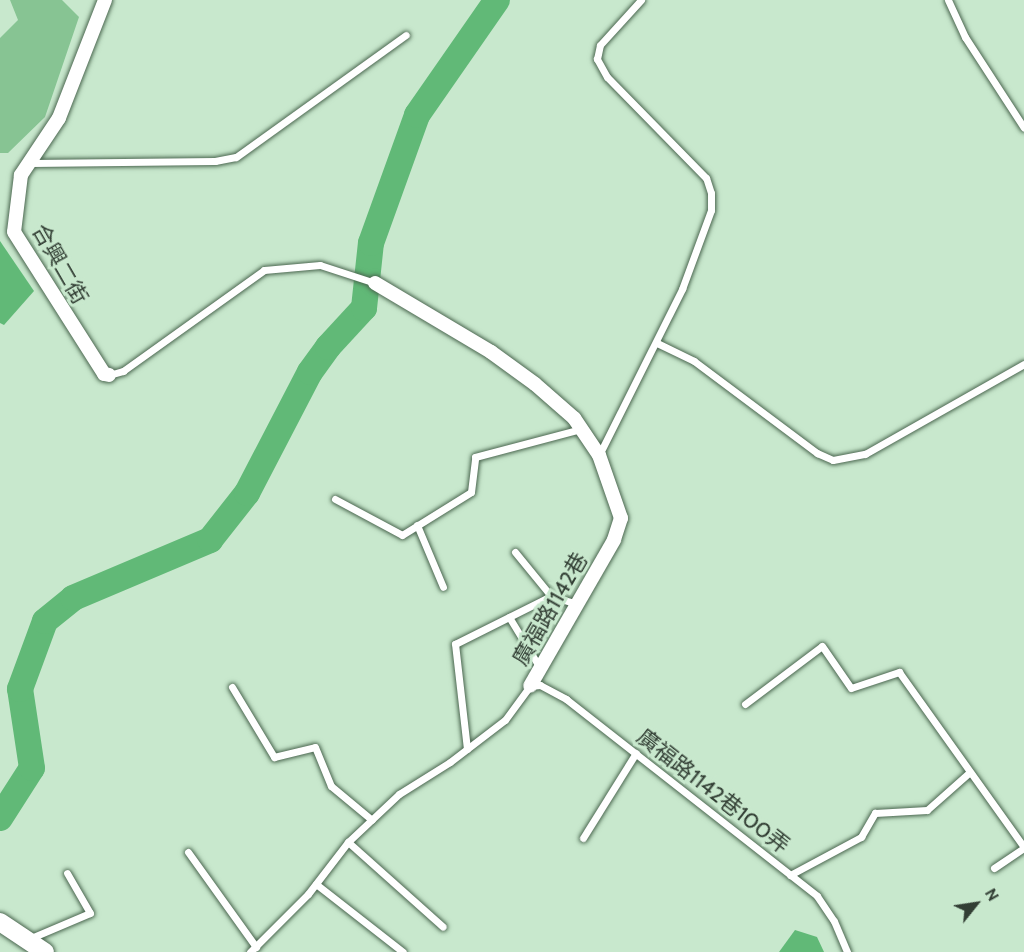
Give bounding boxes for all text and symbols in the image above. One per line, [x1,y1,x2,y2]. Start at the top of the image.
street label: 合興二街 [27,219,93,309]
street label: 廣福路1142巷 [507,548,593,670]
street label: 廣福路1142巷100弄 [631,723,795,859]
north arrow [946,874,1006,934]
text: N [981,885,1003,904]

